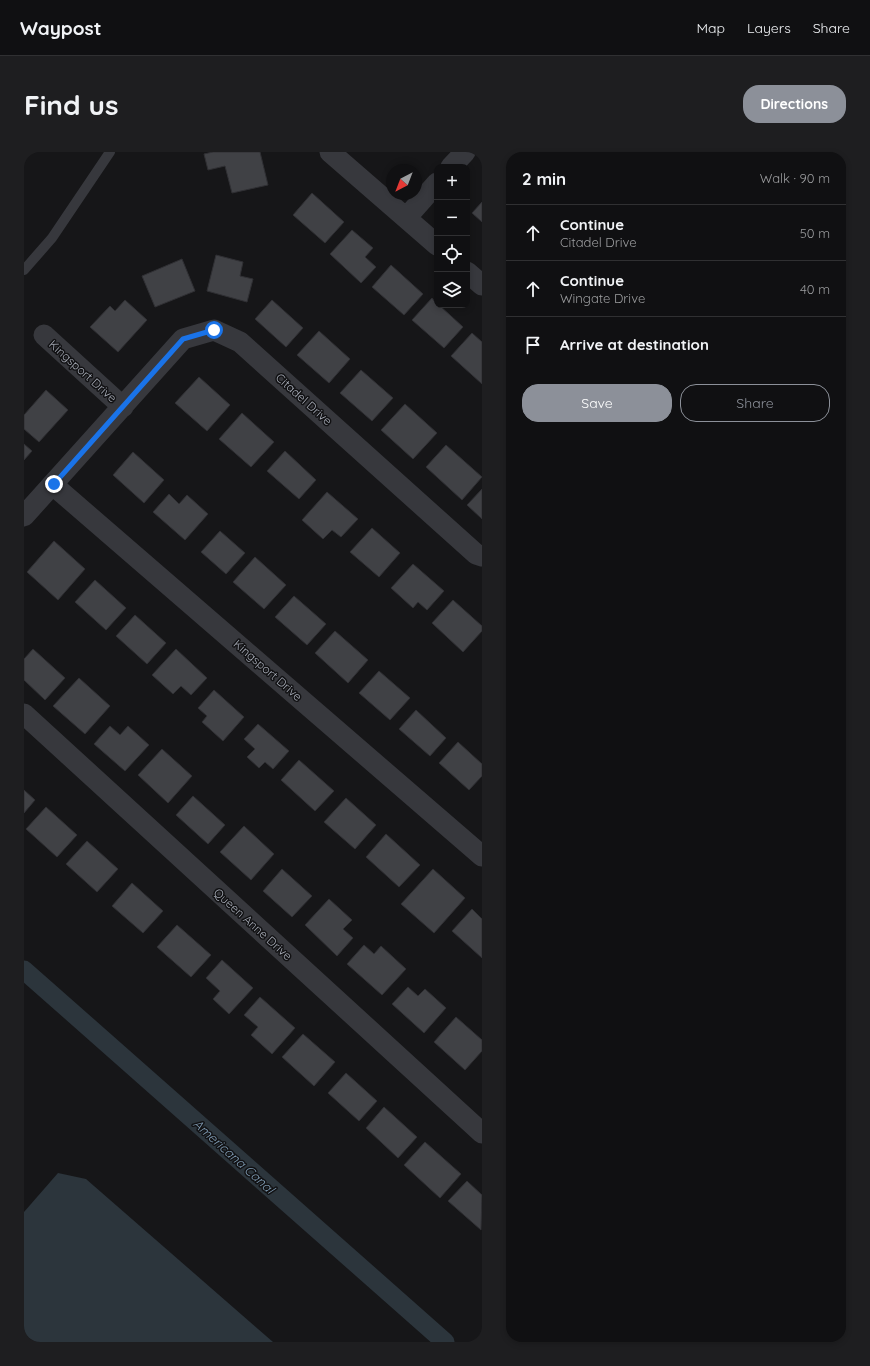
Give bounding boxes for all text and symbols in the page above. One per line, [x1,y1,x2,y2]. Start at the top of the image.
text: Waypost [20,16,102,40]
text: Map [696,19,725,37]
text: Layers [747,19,791,37]
text: Share [813,19,850,37]
button: Directions [743,85,846,123]
text: Find us [24,87,118,122]
north arrow [386,164,422,200]
map controls [434,164,470,308]
button: + [434,164,470,200]
text: 2 min [522,168,566,189]
text: Walk · 90 m [760,170,830,186]
button: − [434,200,470,236]
text: Continue [560,215,624,234]
icon: ahead [522,222,544,244]
text: 50 m [800,225,830,241]
text: Citadel Drive [560,234,637,250]
button: locate [434,236,470,272]
text: Continue [560,271,624,290]
button: layers [434,272,470,308]
icon: ahead [522,278,544,300]
text: 40 m [800,281,830,297]
text: Wingate Drive [560,290,645,306]
route start [205,321,223,339]
icon: arrive [522,334,544,356]
text: Arrive at destination [560,335,709,354]
street label: Kingsport Drive [46,337,120,405]
street label: Citadel Drive [273,370,335,428]
button: Save [522,384,672,422]
button: Share [680,384,830,422]
route end [45,475,63,493]
street label: Kingsport Drive [231,636,306,704]
street label: Queen Anne Drive [211,885,296,963]
water label: Americana Canal [190,1115,279,1198]

